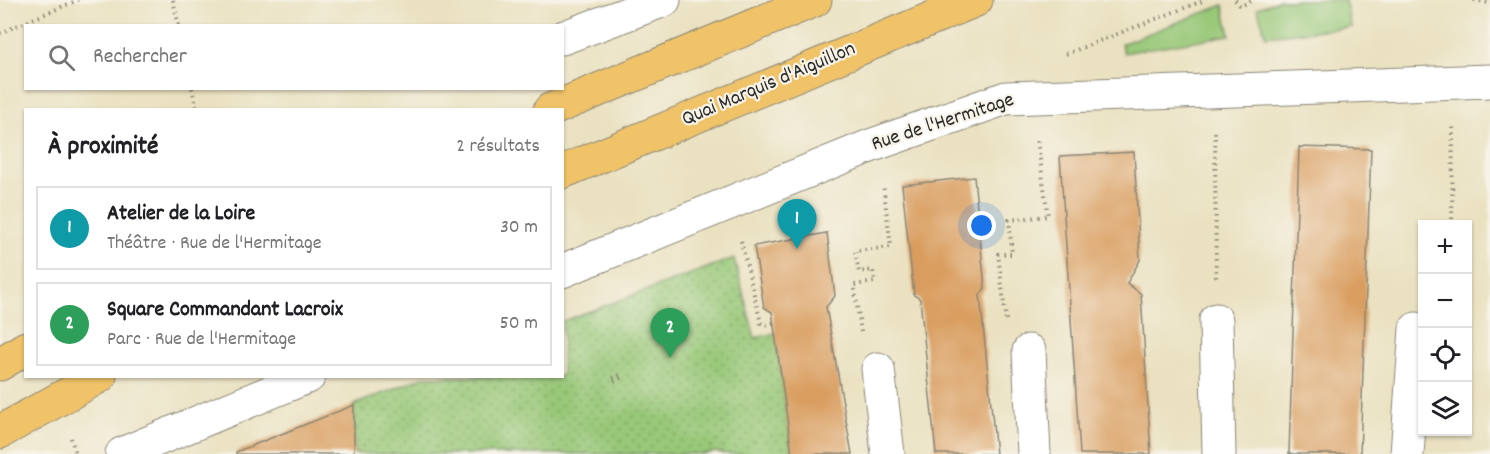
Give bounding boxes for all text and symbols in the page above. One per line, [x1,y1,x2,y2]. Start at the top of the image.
search box [24,24,564,90]
street label: Quai Marquis d'Aiguillon [678,35,860,135]
icon: search [45,41,78,74]
text: Rechercher [93,42,187,73]
street label: Rue de l'Hermitage [868,86,1018,160]
text: À proximité [48,129,158,166]
text: 2 résultats [456,133,540,161]
text: Atelier de la Loire [107,199,255,230]
pin: 1 [778,200,816,249]
your location [967,211,996,240]
text: 1 [67,214,72,242]
text: 30 m [500,214,538,242]
map controls [1418,220,1472,436]
button: + [1418,220,1472,274]
text: Théâtre · Rue de l'Hermitage [107,230,321,258]
button: − [1418,274,1472,328]
text: Square Commandant Lacroix [107,295,343,326]
pin: 2 [650,308,690,358]
text: 2 [65,310,74,338]
text: 50 m [500,310,538,338]
text: Parc · Rue de l'Hermitage [107,326,296,354]
button: locate [1418,328,1472,382]
button: layers [1418,382,1472,436]

